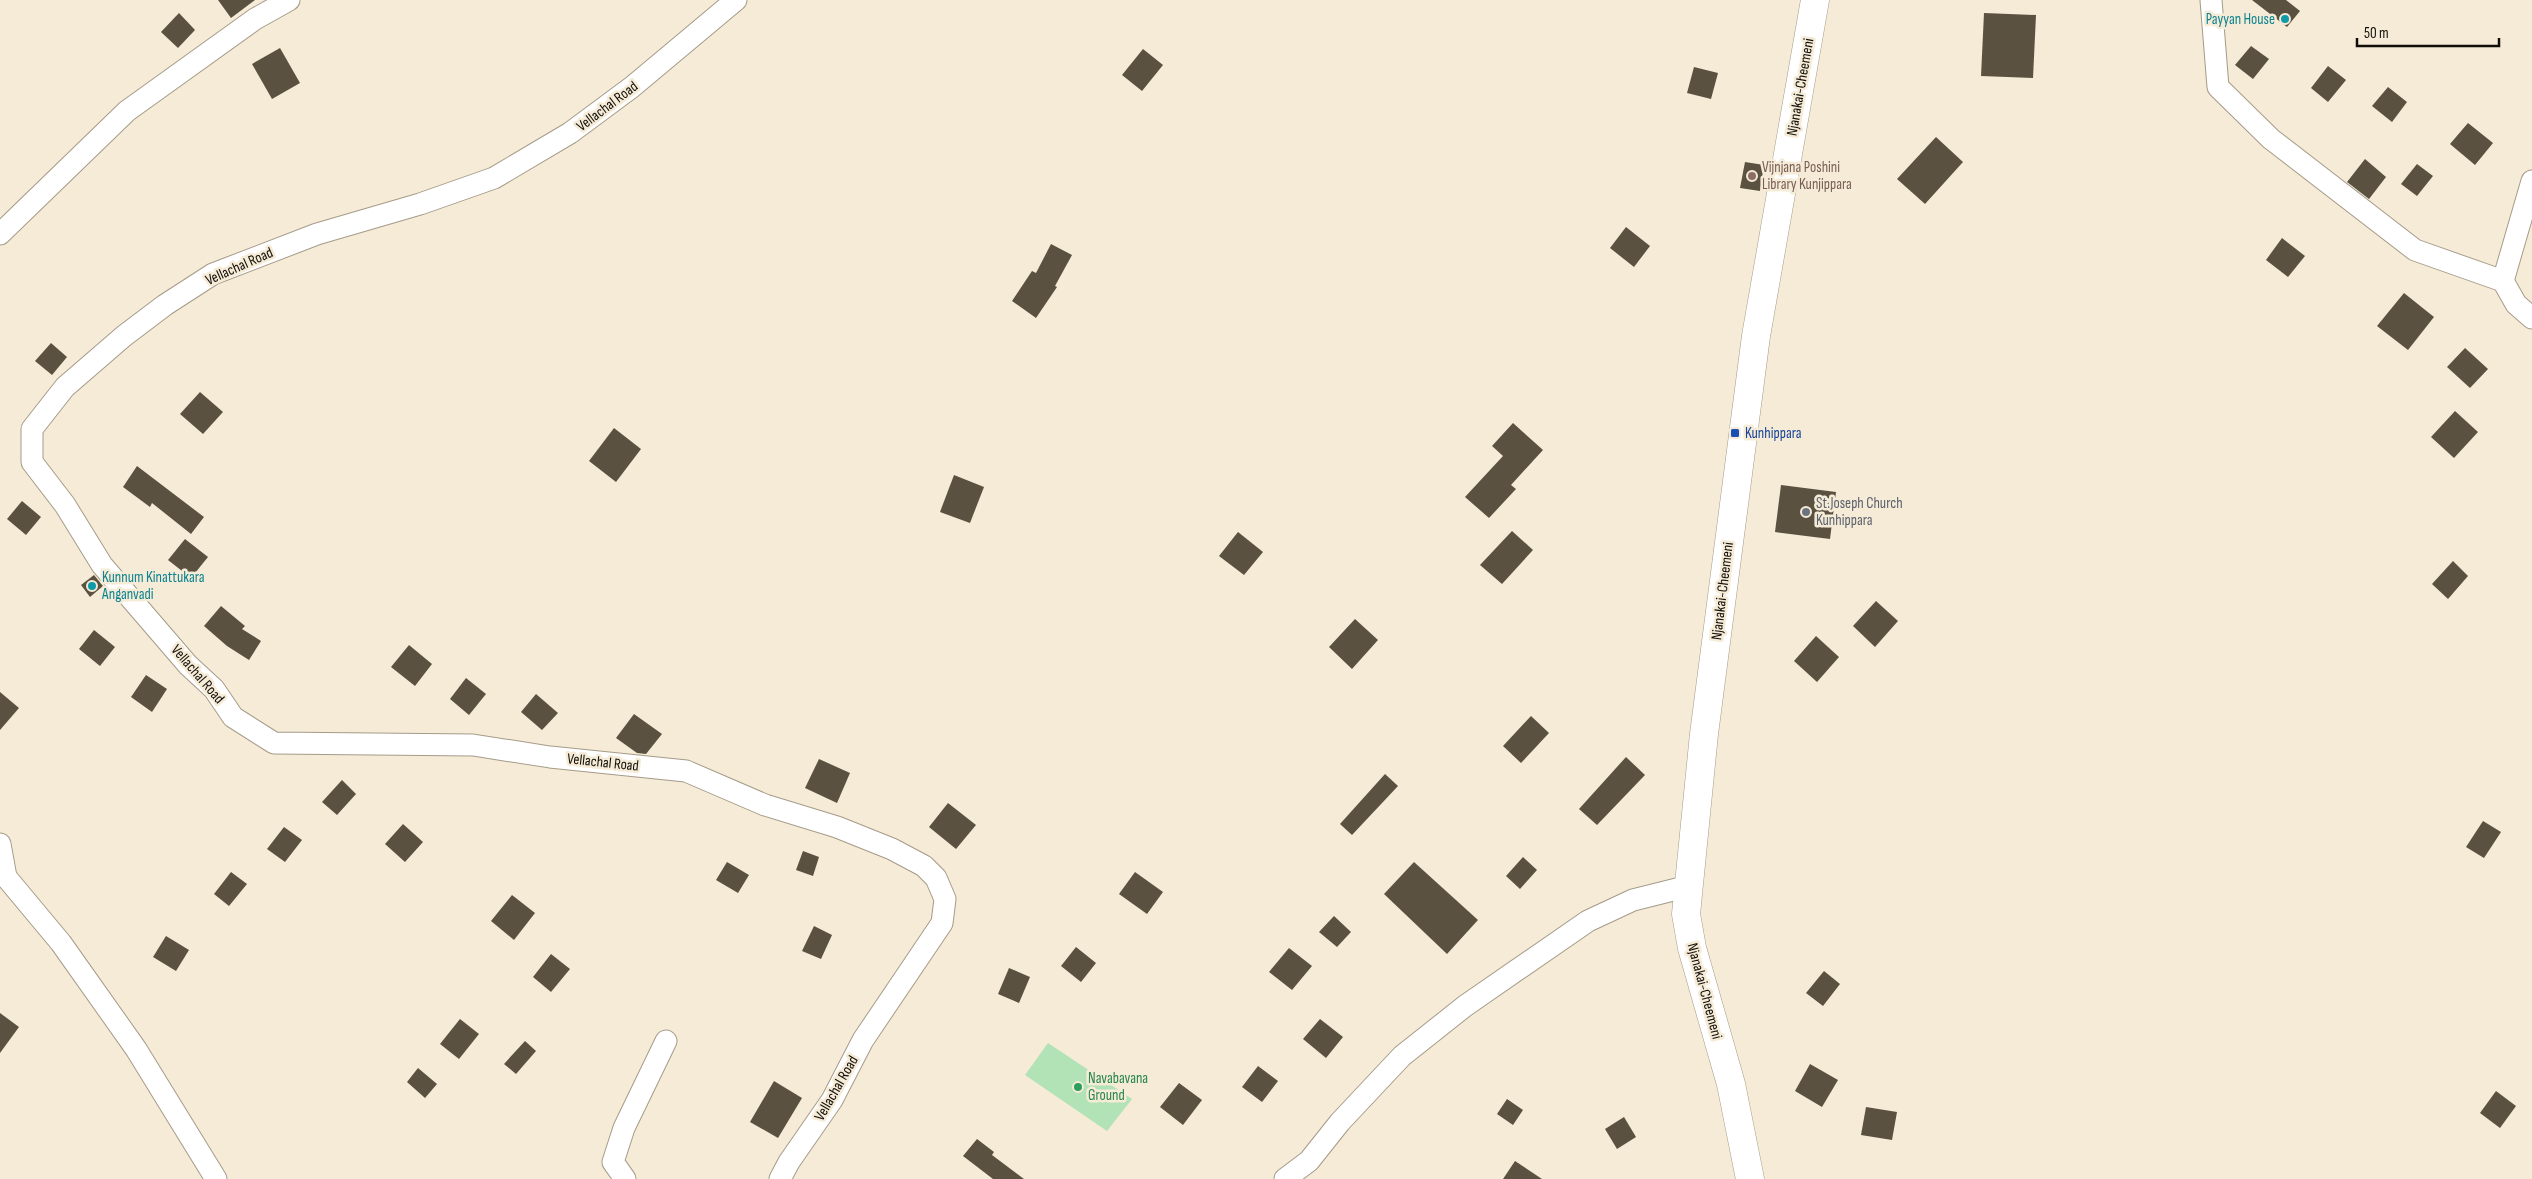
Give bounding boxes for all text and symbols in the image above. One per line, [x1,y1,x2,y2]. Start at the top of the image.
place label: Payyan House [2206,10,2275,29]
marker: Payyan House [2279,13,2291,25]
scale bar [2357,15,2500,47]
text: 50 m [2364,24,2389,43]
street label: Njanakai-Cheemeni [1783,37,1818,137]
street label: Vellachal Road [573,77,642,136]
place label: Vijnjana Poshini Library Kunjippara [1762,158,1852,194]
marker: Vijnjana Poshini Library Kunjippara [1746,170,1758,182]
street label: Vellachal Road [202,243,276,290]
place label: Kunhippara [1745,424,1802,443]
marker: Kunhippara [1729,427,1741,439]
place label: St.Joseph Church Kunhippara [1816,494,1903,530]
marker: St.Joseph Church Kunhippara [1800,506,1812,518]
street label: Njanakai-Cheemeni [1707,541,1738,641]
place label: Kunnum Kinattukara Anganvadi [101,568,205,604]
marker: Kunnum Kinattukara Anganvadi [86,580,98,592]
street label: Vellachal Road [167,641,228,708]
street label: Vellachal Road [566,749,640,776]
street label: Njanakai-Cheemeni [1683,941,1727,1041]
street label: Vellachal Road [810,1052,863,1124]
place label: Navabavana Ground [1088,1069,1148,1105]
marker: Navabavana Ground [1072,1081,1084,1093]

